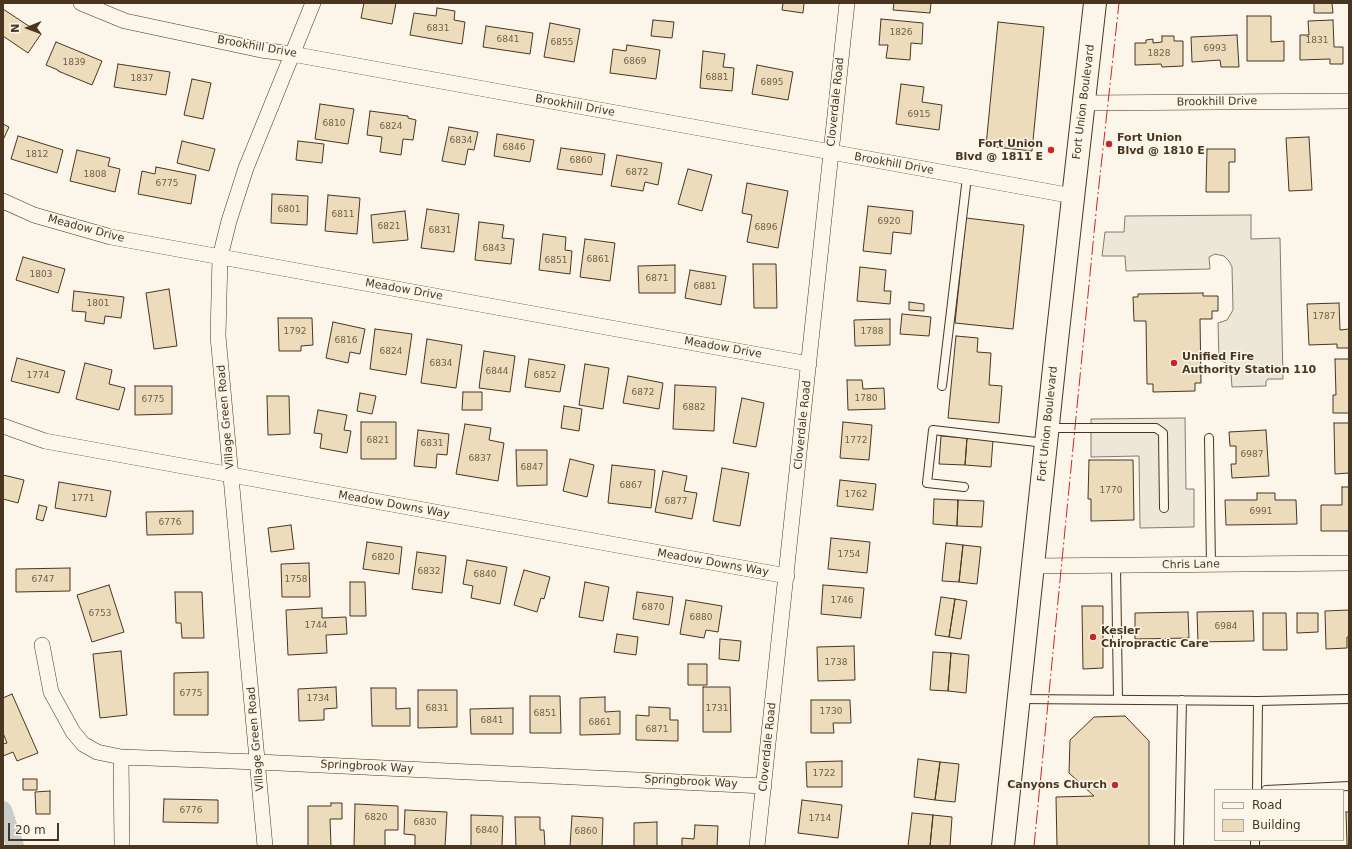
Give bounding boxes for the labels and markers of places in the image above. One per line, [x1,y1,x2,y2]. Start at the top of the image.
place label: Fort Union Blvd @ 1810 E [1117,131,1205,157]
place label: Fort Union Blvd @ 1811 E [955,137,1043,163]
marker: Fort Union Blvd @ 1810 E [1104,139,1114,149]
marker: Fort Union Blvd @ 1811 E [1046,145,1056,155]
place label: Unified Fire Authority Station 110 [1182,350,1316,376]
marker: Unified Fire Authority Station 110 [1169,358,1179,368]
place label: Kesler Chiropractic Care [1101,624,1209,650]
marker: Kesler Chiropractic Care [1088,632,1098,642]
place label: Canyons Church [1007,778,1107,792]
marker: Canyons Church [1110,780,1120,790]

